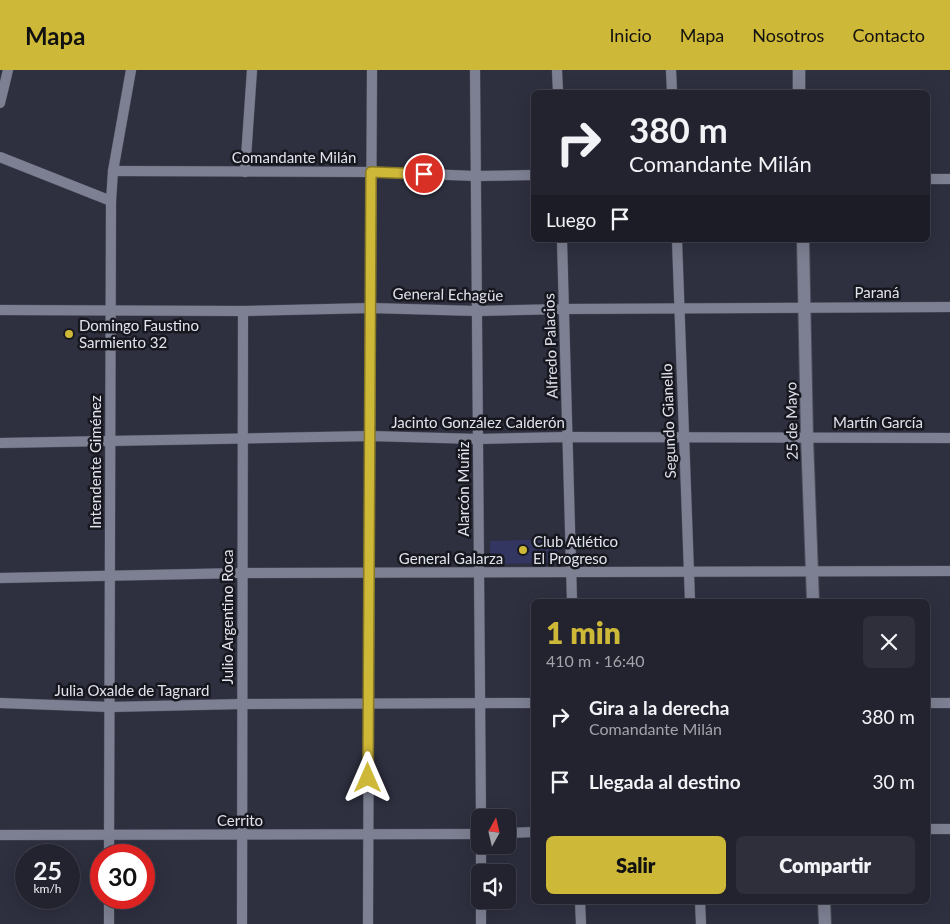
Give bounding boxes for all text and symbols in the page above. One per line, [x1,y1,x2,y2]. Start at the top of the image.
text: Mapa [25,21,85,50]
text: Inicio [609,24,652,46]
text: Mapa [680,24,724,46]
text: Nosotros [752,24,824,46]
text: Contacto [852,24,925,46]
text: 380 m [629,108,728,150]
icon: right [546,110,611,175]
street label: Comandante Milán [232,148,356,166]
text: Comandante Milán [629,150,812,177]
pin [403,153,445,195]
icon: arrive [410,160,438,188]
icon: arrive [606,205,634,233]
text: Luego [546,208,596,231]
street label: Paraná [855,283,899,301]
street label: General Echagüe [393,284,504,304]
street label: Alfredo Palacios [539,293,561,399]
place label: Domingo Faustino Sarmiento 32 [79,316,199,351]
marker: Domingo Faustino Sarmiento 32 [63,328,75,340]
street label: Segundo Gianello [657,363,679,479]
street label: 25 de Mayo [781,382,801,460]
street label: Intendente Giménez [86,395,104,529]
street label: Jacinto González Calderón [391,413,565,431]
street label: Martín García [833,413,923,431]
street label: Alarcón Muñiz [454,441,472,536]
place label: Club Atlético El Progreso [533,532,618,567]
marker: Club Atlético El Progreso [517,544,529,556]
street label: General Galarza [399,549,503,567]
street label: Julio Argentino Roca [218,550,236,684]
text: 1 min [546,614,621,650]
button: close [863,616,915,668]
text: 410 m · 16:40 [546,651,645,670]
street label: Julia Oxalde de Tagnard [55,681,209,699]
text: Gira a la derecha [589,696,729,719]
icon: right [546,703,574,731]
text: 380 m [861,705,915,728]
text: Comandante Milán [589,719,722,738]
position arrow [341,751,393,803]
icon: arrive [546,768,574,796]
text: Llegada al destino [589,770,741,793]
text: 30 m [872,770,915,793]
north arrow [471,809,516,854]
map controls [471,809,516,909]
street label: Cerrito [217,811,263,829]
button: Salir [546,836,726,894]
button: Compartir [736,836,915,894]
speed limit sign: 30 [90,844,155,909]
text: 25 [33,855,62,885]
button: sound [471,864,516,909]
text: km/h [33,881,62,896]

